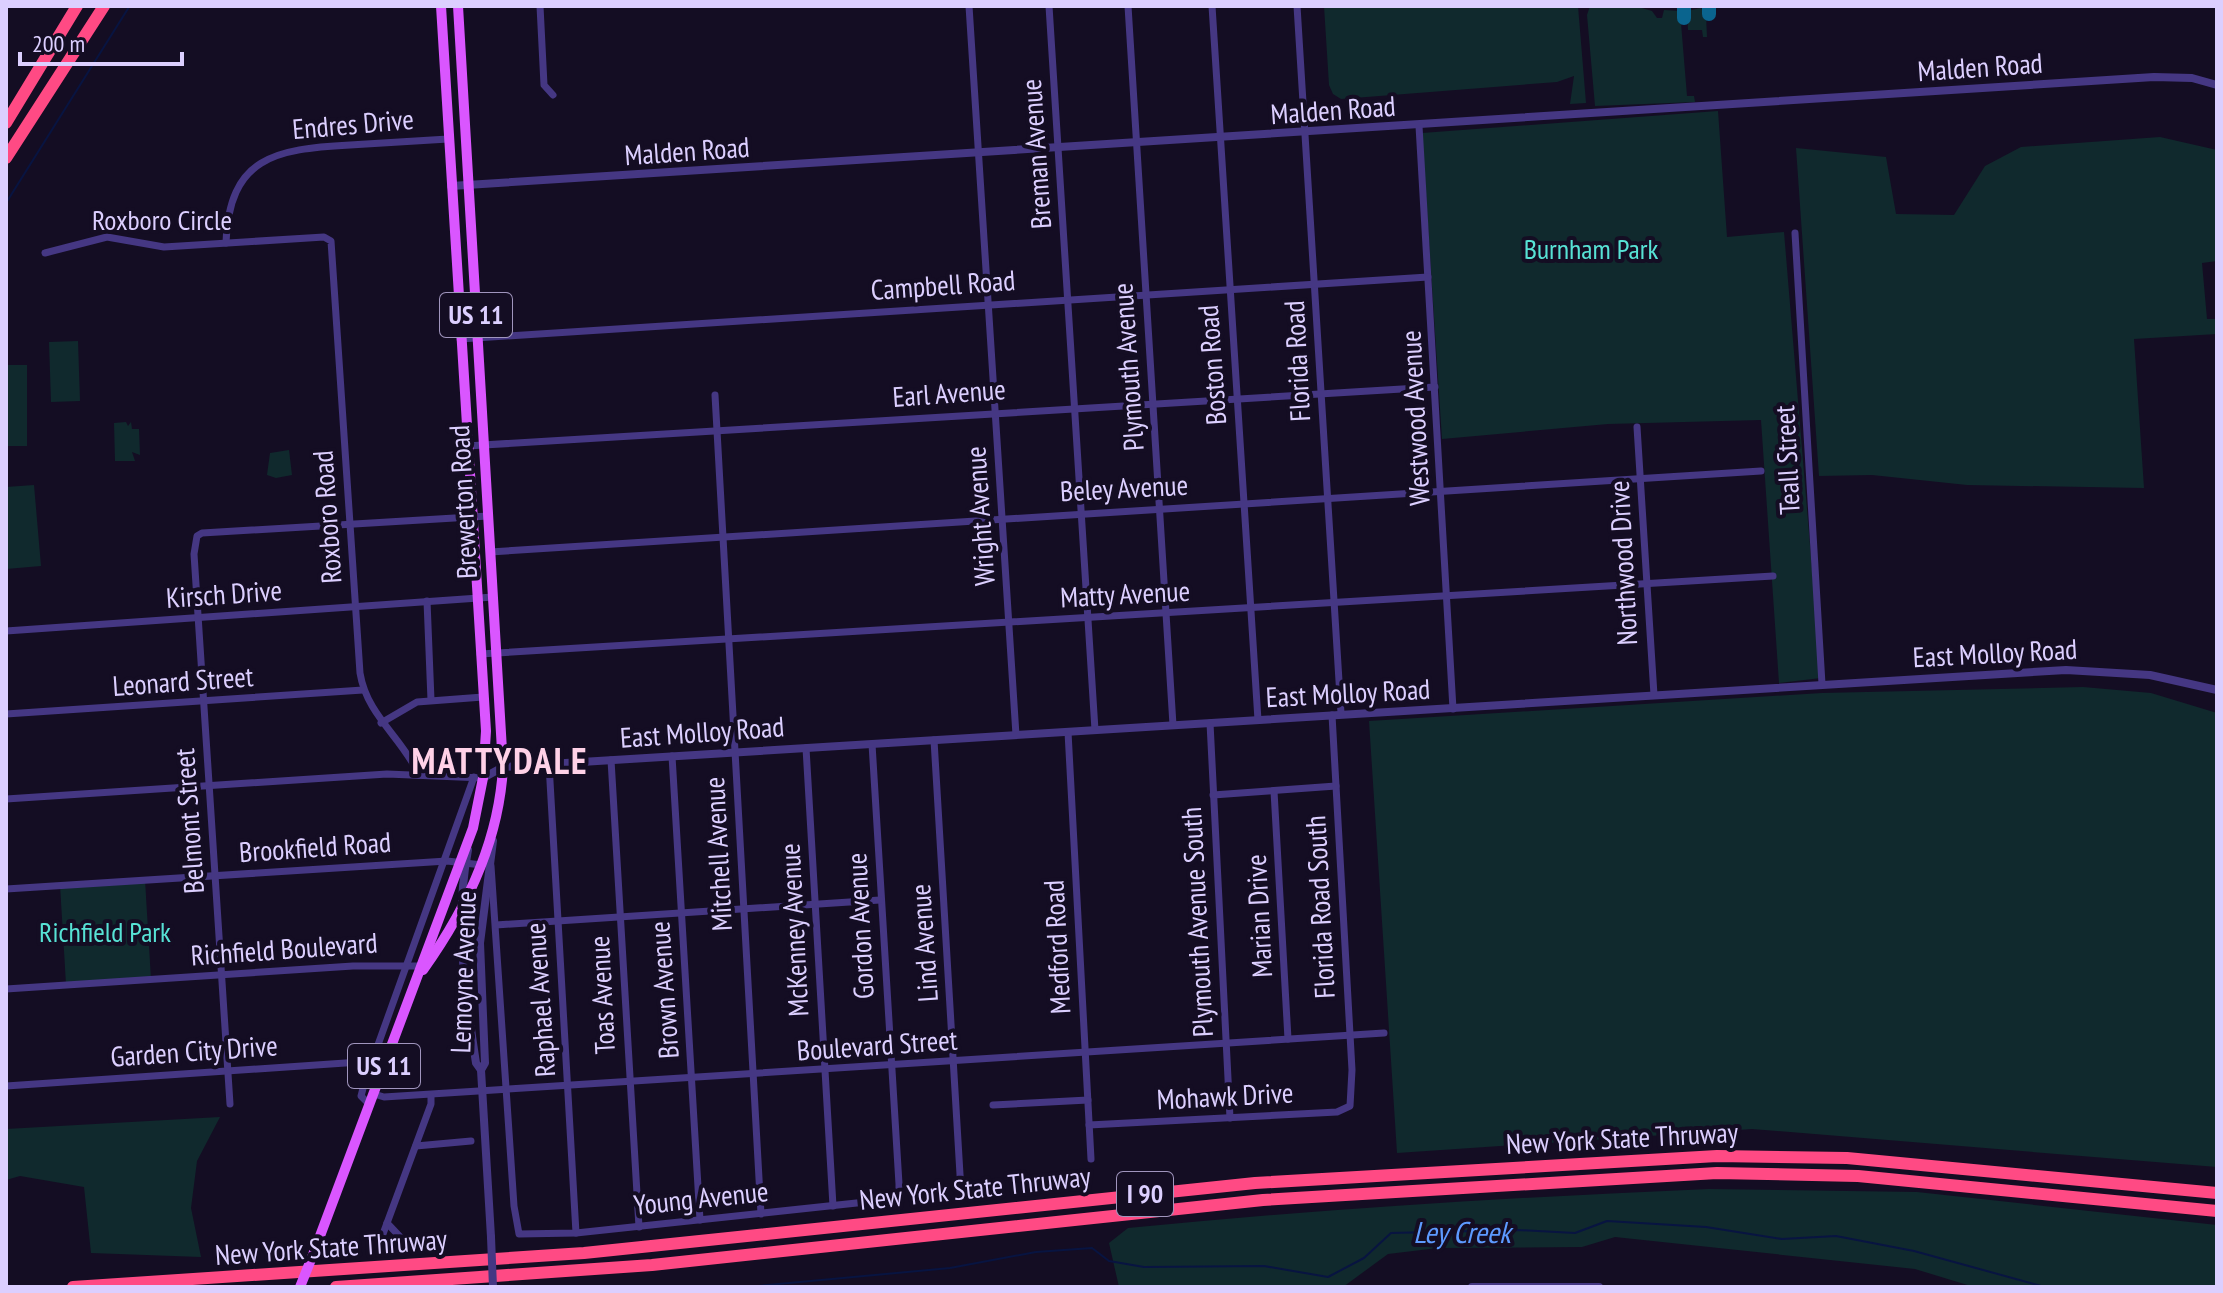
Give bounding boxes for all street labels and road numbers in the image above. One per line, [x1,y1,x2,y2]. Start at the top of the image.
street label: Malden Road [1916,44,2044,89]
street label: Breman Avenue [1012,78,1059,230]
street label: Malden Road [1269,87,1397,132]
street label: Endres Drive [291,100,415,147]
street label: Malden Road [623,128,751,173]
street label: Roxboro Circle [92,201,232,238]
street label: Campbell Road [870,261,1016,308]
street label: Plymouth Avenue [1103,282,1152,452]
road number: US 11 [440,293,512,337]
street label: Florida Road [1275,300,1318,422]
street label: Boston Road [1189,304,1234,426]
street label: Westwood Avenue [1391,330,1438,506]
street label: Earl Avenue [891,370,1007,415]
street label: Teall Street [1765,404,1808,516]
street label: Brewerton Road [440,424,485,580]
street label: Wright Avenue [956,445,1003,587]
street label: Roxboro Road [303,449,350,585]
street label: Beley Avenue [1059,466,1189,509]
street label: Northwood Drive [1600,480,1645,646]
street label: Kirsch Drive [165,571,283,616]
street label: Matty Avenue [1059,572,1191,615]
street label: East Molloy Road [1912,630,2078,675]
street label: Leonard Street [111,657,255,704]
street label: East Molloy Road [1265,670,1431,715]
street label: East Molloy Road [619,707,785,756]
street label: Belmont Street [165,747,212,895]
street label: Mitchell Avenue [695,776,740,932]
street label: Plymouth Avenue South [1172,806,1221,1038]
street label: Florida Road South [1296,815,1343,999]
street label: Brookfield Road [238,823,392,870]
street label: McKenney Avenue [770,842,817,1018]
street label: Gordon Avenue [837,852,882,1000]
street label: Marian Drive [1237,854,1280,978]
street label: Medford Road [1035,879,1078,1015]
street label: Lind Avenue [901,883,946,1003]
street label: Lemoyne Avenue [441,890,484,1054]
street label: Brown Avenue [640,920,687,1060]
street label: Raphael Avenue [516,922,563,1078]
street label: Richfield Boulevard [189,924,379,973]
street label: Toas Avenue [580,935,623,1055]
street label: Boulevard Street [795,1020,959,1069]
street label: Garden City Drive [109,1026,279,1075]
road number: US 11 [348,1044,420,1088]
street label: Mohawk Drive [1156,1073,1294,1118]
street label: New York State Thruway [1505,1113,1739,1162]
street label: New York State Thruway [857,1157,1093,1218]
street label: Young Avenue [632,1172,770,1223]
road number: I 90 [1117,1172,1173,1216]
street label: New York State Thruway [214,1220,449,1273]

